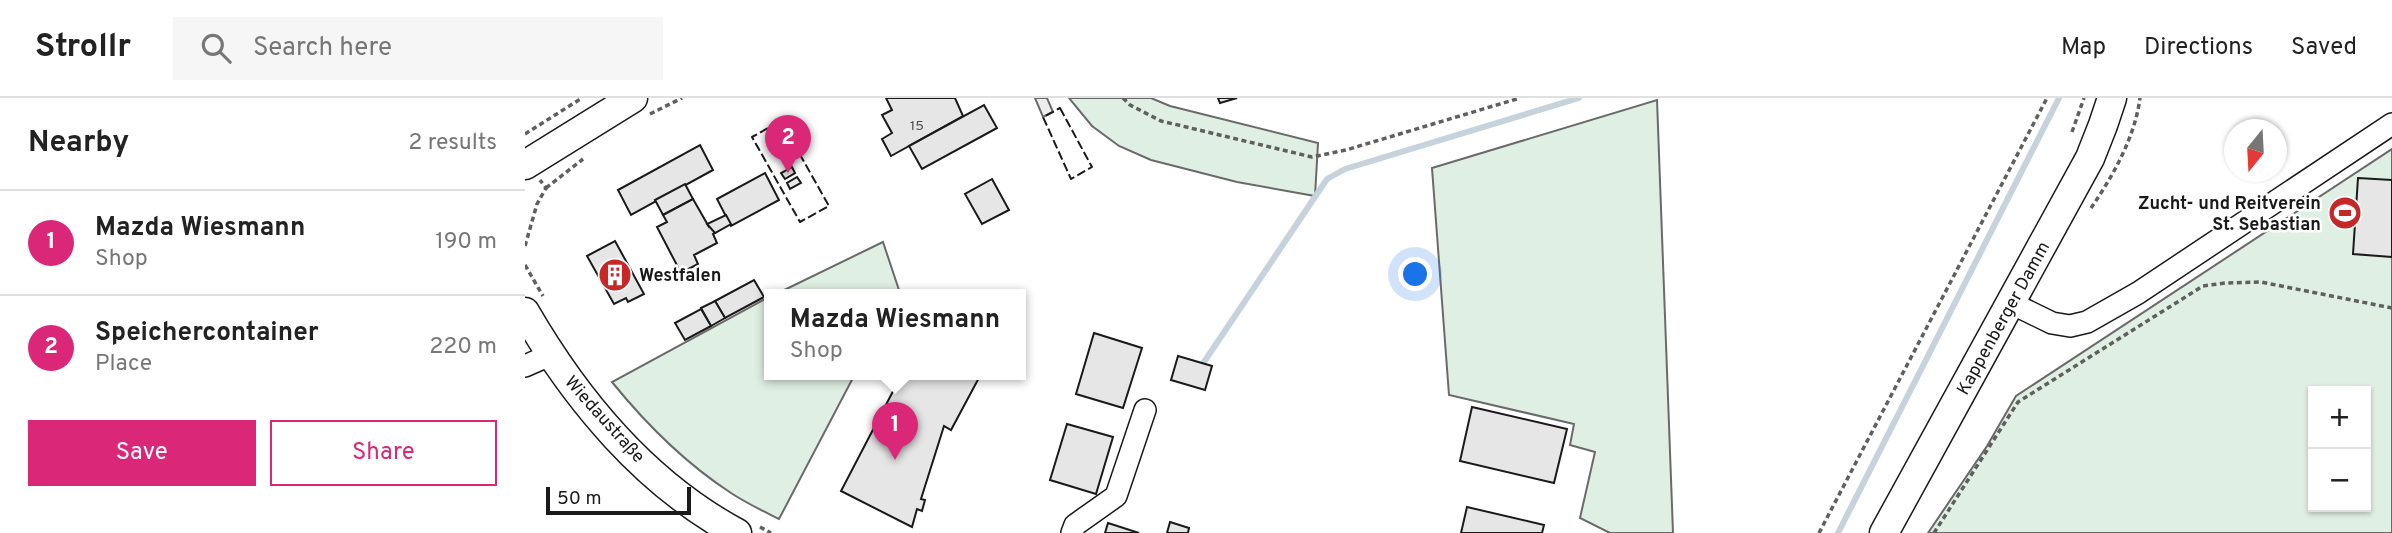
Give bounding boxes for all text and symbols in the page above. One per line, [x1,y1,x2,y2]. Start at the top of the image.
search box [173,17,663,80]
text: Strollr [35,27,131,69]
icon: search [197,29,235,67]
text: Search here [253,32,392,65]
text: Map [2061,33,2106,63]
text: Directions [2144,33,2253,63]
text: Saved [2291,33,2357,63]
pin: 2 [765,115,811,173]
house number: 15 [910,118,924,135]
north arrow [2224,119,2287,182]
text: Nearby [28,125,129,162]
text: 2 results [408,129,497,158]
place label: Zucht- und Reitverein St. Sebastian [2138,193,2321,237]
sports icon: Zucht- und Reitverein St. Sebastian [2326,194,2364,232]
text: Mazda Wiesmann [95,212,305,245]
text: 1 [46,228,56,257]
text: 190 m [435,228,497,257]
street label: Kappenberger Damm [1953,238,2056,400]
text: Shop [95,245,148,274]
building icon: Westfalen [596,256,634,294]
your location [1398,257,1432,291]
place label: Westfalen [639,265,721,288]
popup [764,289,1026,380]
text: Mazda Wiesmann [790,304,1000,337]
text: Speichercontainer [95,317,319,350]
text: 2 [44,333,58,362]
text: 220 m [429,333,497,362]
text: Shop [790,337,843,366]
text: Place [95,350,152,379]
street label: Wiedaustraße [559,372,649,468]
map controls [2308,386,2371,512]
button: + [2308,386,2371,449]
pin: 1 [872,402,918,460]
button: Save [28,420,256,486]
button: Share [270,420,497,486]
button: − [2308,449,2371,512]
scale bar [546,484,691,516]
text: 50 m [557,487,602,511]

